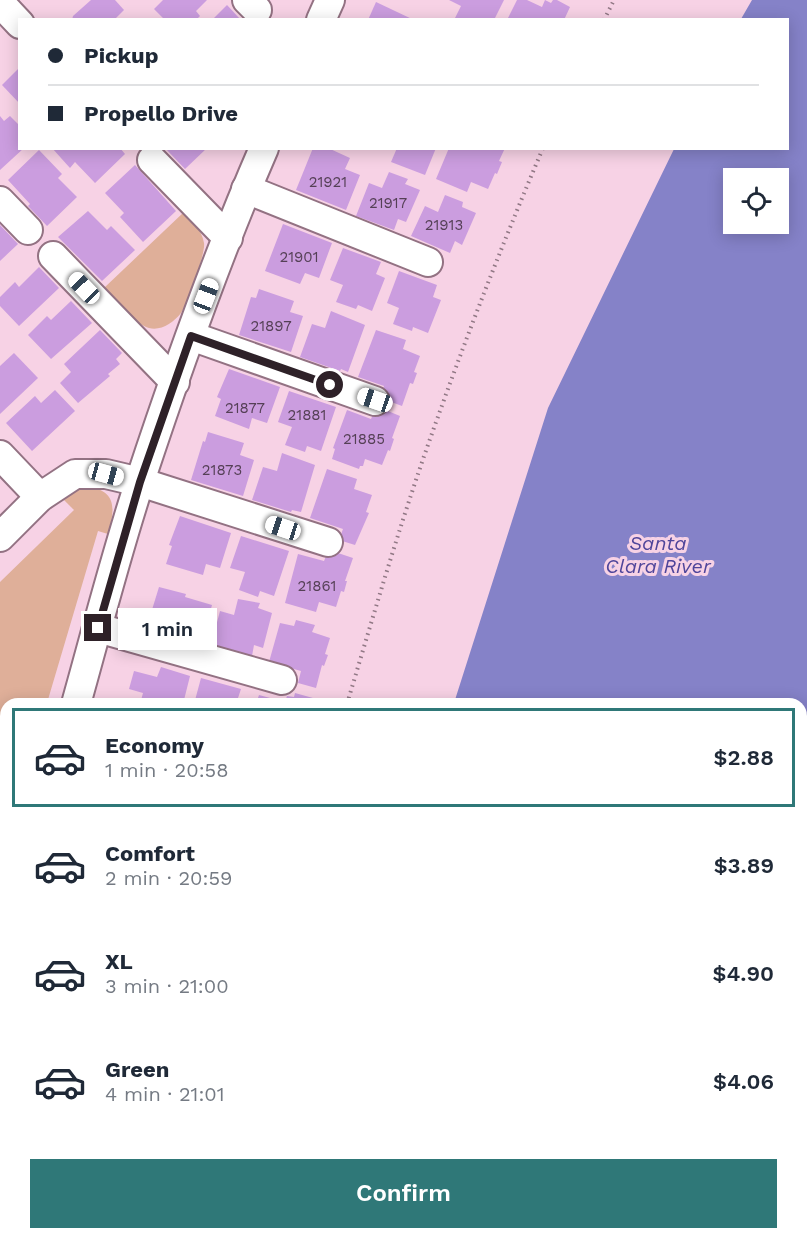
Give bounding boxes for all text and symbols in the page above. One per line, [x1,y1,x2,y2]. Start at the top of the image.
text: Pickup [84,43,159,68]
text: Propello Drive [84,101,238,126]
map controls [723,168,789,234]
button: locate [723,168,789,234]
house number: 21921 [309,173,347,191]
house number: 21917 [369,194,407,212]
house number: 21913 [425,216,463,234]
house number: 21901 [279,248,319,266]
car [65,269,103,307]
car [191,276,221,316]
house number: 21897 [250,317,292,335]
route start [316,371,343,398]
car [355,386,395,414]
house number: 21877 [225,399,265,417]
house number: 21881 [288,406,326,424]
house number: 21885 [343,430,385,448]
car [86,461,126,487]
house number: 21873 [202,461,242,479]
car [263,514,303,542]
water label: Santa Clara River [605,531,712,578]
house number: 21861 [298,577,336,595]
callout: 1 min [119,607,218,649]
route end [84,614,111,641]
text: 1 min [142,617,193,641]
icon: car [33,731,87,785]
text: Economy [105,733,204,758]
text: $2.88 [713,745,774,770]
text: 1 min · 20:58 [105,758,229,782]
icon: car [33,839,87,893]
text: Comfort [105,841,195,866]
text: $3.89 [714,853,774,878]
text: 2 min · 20:59 [105,866,232,890]
icon: car [33,947,87,1001]
text: XL [105,949,133,974]
text: $4.90 [713,961,774,986]
text: 3 min · 21:00 [105,974,229,998]
icon: car [33,1055,87,1109]
text: Green [105,1057,169,1082]
text: $4.06 [713,1069,774,1094]
text: 4 min · 21:01 [105,1082,225,1106]
button: Confirm [30,1159,777,1228]

